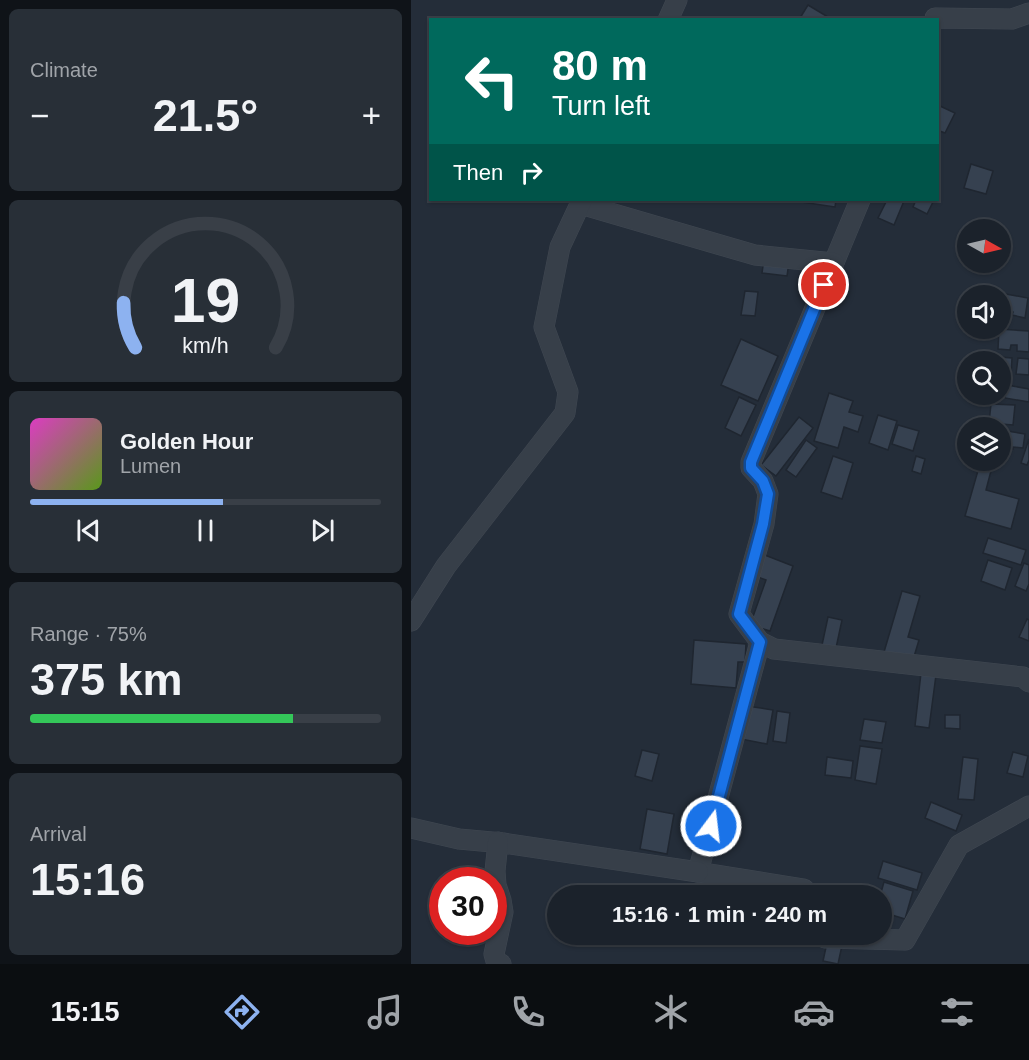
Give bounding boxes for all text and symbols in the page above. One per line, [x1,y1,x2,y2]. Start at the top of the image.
icon: left [453,42,531,120]
text: 80 m [552,42,648,89]
text: Climate [30,59,98,81]
text: 21.5° [153,90,258,141]
text: Turn left [552,91,650,121]
text: − [30,97,49,134]
text: + [362,97,381,134]
icon: right [515,156,548,189]
text: Then [453,160,503,185]
north arrow [957,219,1011,273]
map controls [957,219,1011,471]
pin [798,259,849,310]
text: 19 [171,266,240,335]
icon: arrive [807,268,840,301]
button: sound [957,285,1011,339]
text: km/h [182,334,229,358]
button: search [957,351,1011,405]
button: layers [957,417,1011,471]
text: Golden Hour [120,429,253,454]
text: Lumen [120,455,181,477]
icon: previous [72,514,105,547]
icon: pause [189,514,222,547]
icon: next [306,514,339,547]
text: Range · 75% [30,623,147,645]
text: 375 km [30,654,183,705]
position arrow [679,794,743,858]
text: Arrival [30,823,87,845]
text: 15:16 [30,854,145,905]
speed limit sign: 30 [429,867,507,945]
text: 15:16 · 1 min · 240 m [612,902,827,927]
icon: directions [221,991,263,1033]
icon: music [364,991,406,1033]
icon: phone [507,991,549,1033]
icon: climate [650,991,692,1033]
icon: car [793,991,835,1033]
icon: filters [936,991,978,1033]
text: 15:15 [51,997,120,1027]

